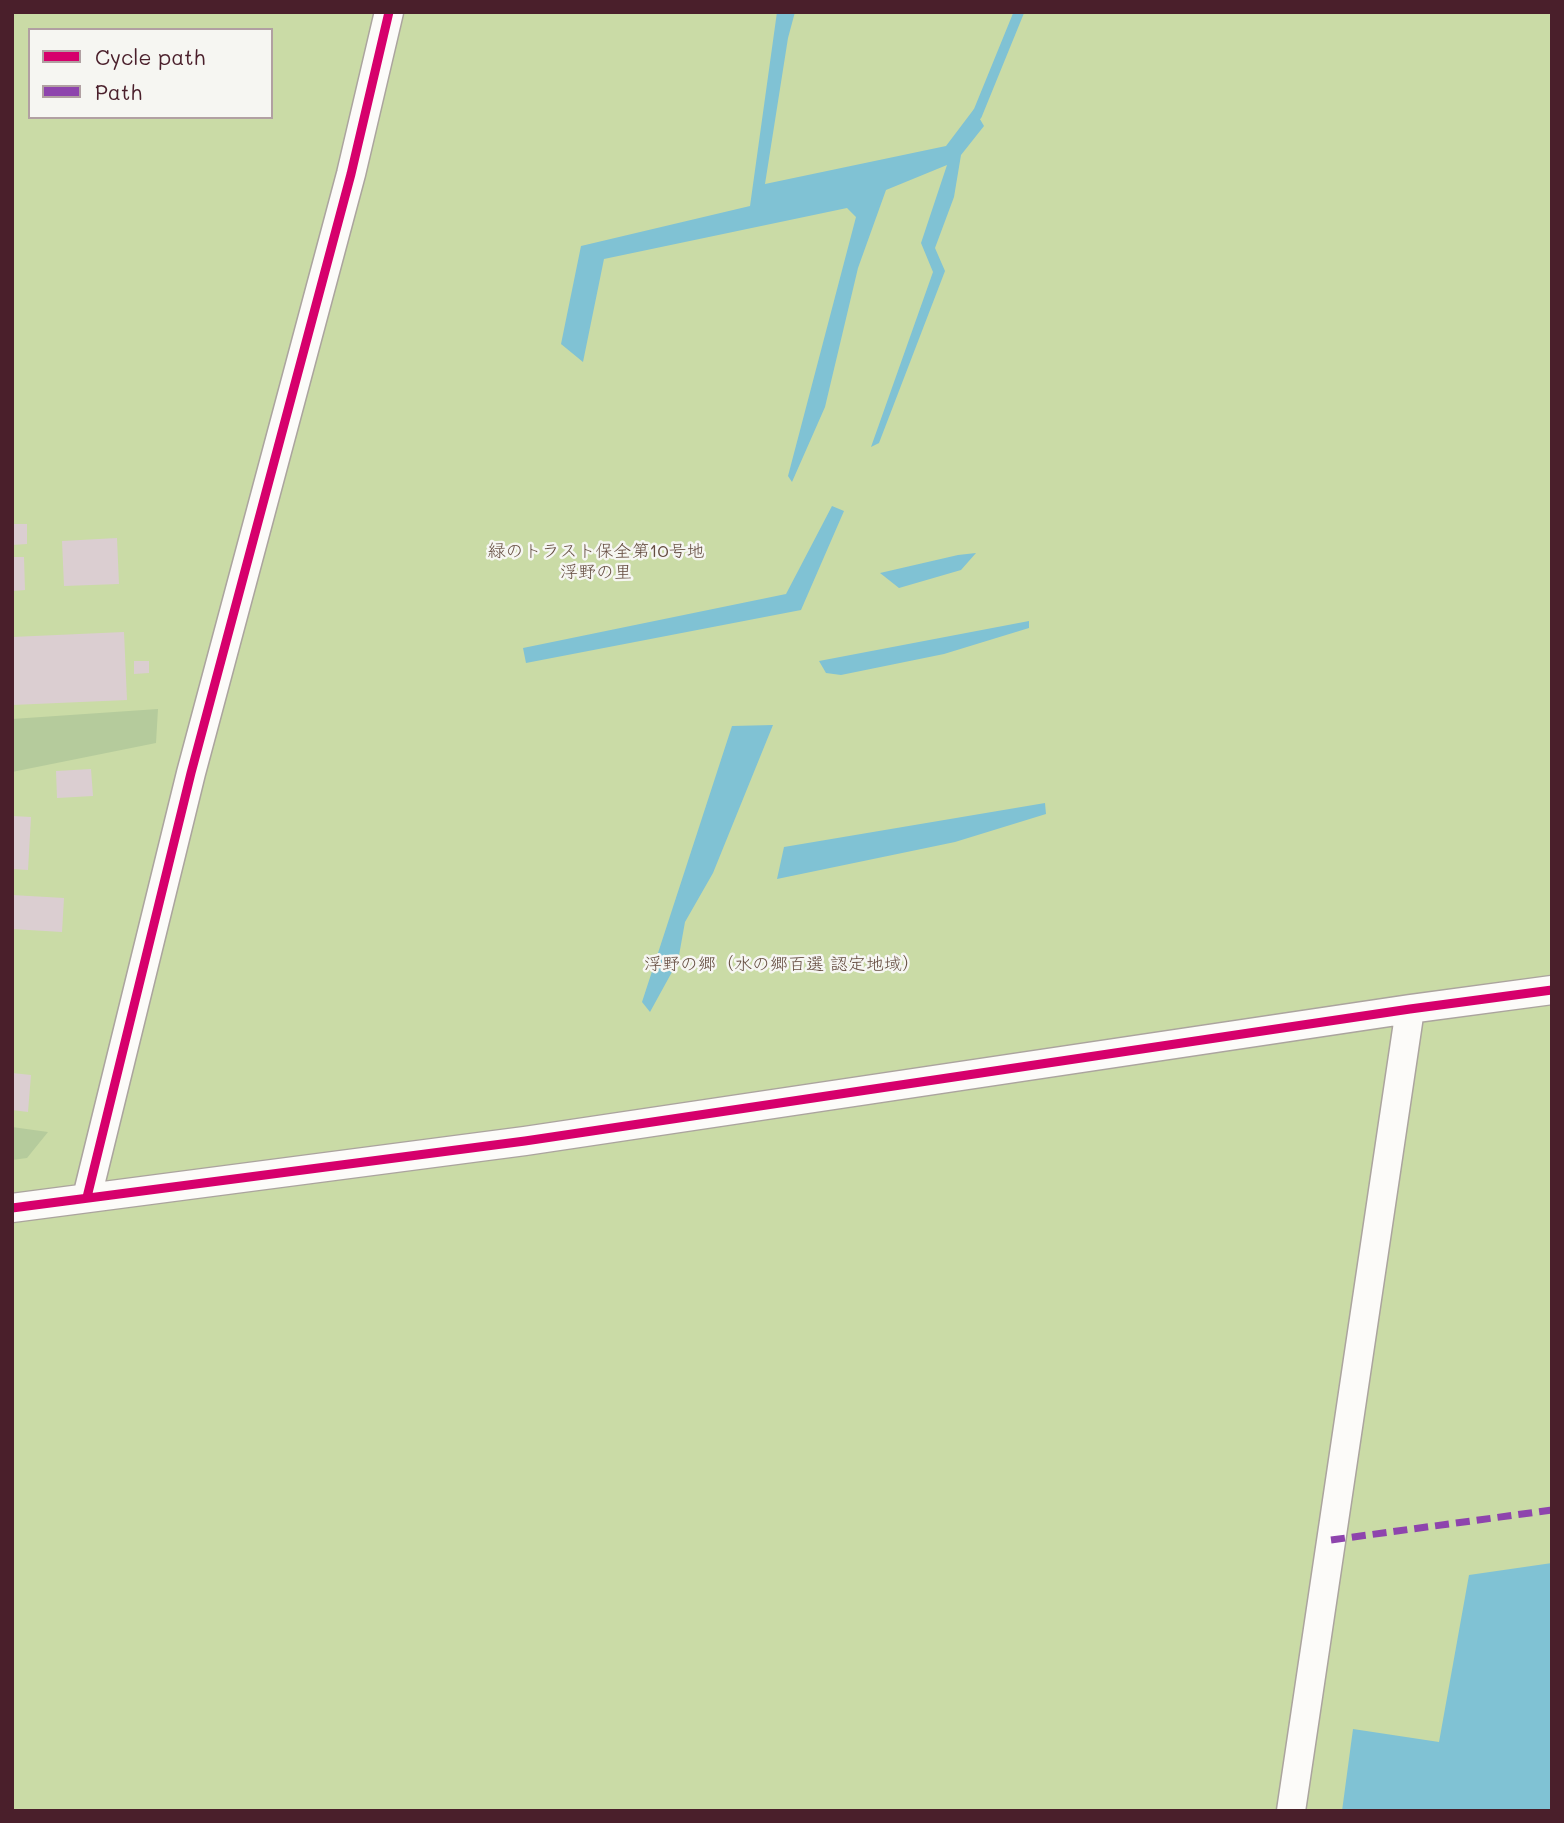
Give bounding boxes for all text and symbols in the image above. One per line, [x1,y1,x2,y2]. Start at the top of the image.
legend [28,28,273,119]
text: Cycle path [95,43,205,70]
text: Path [95,78,142,105]
park label: 緑のトラスト保全第10号地 浮野の里 [487,540,705,582]
park label: 浮野の郷（水の郷百選 認定地域） [644,953,920,975]

